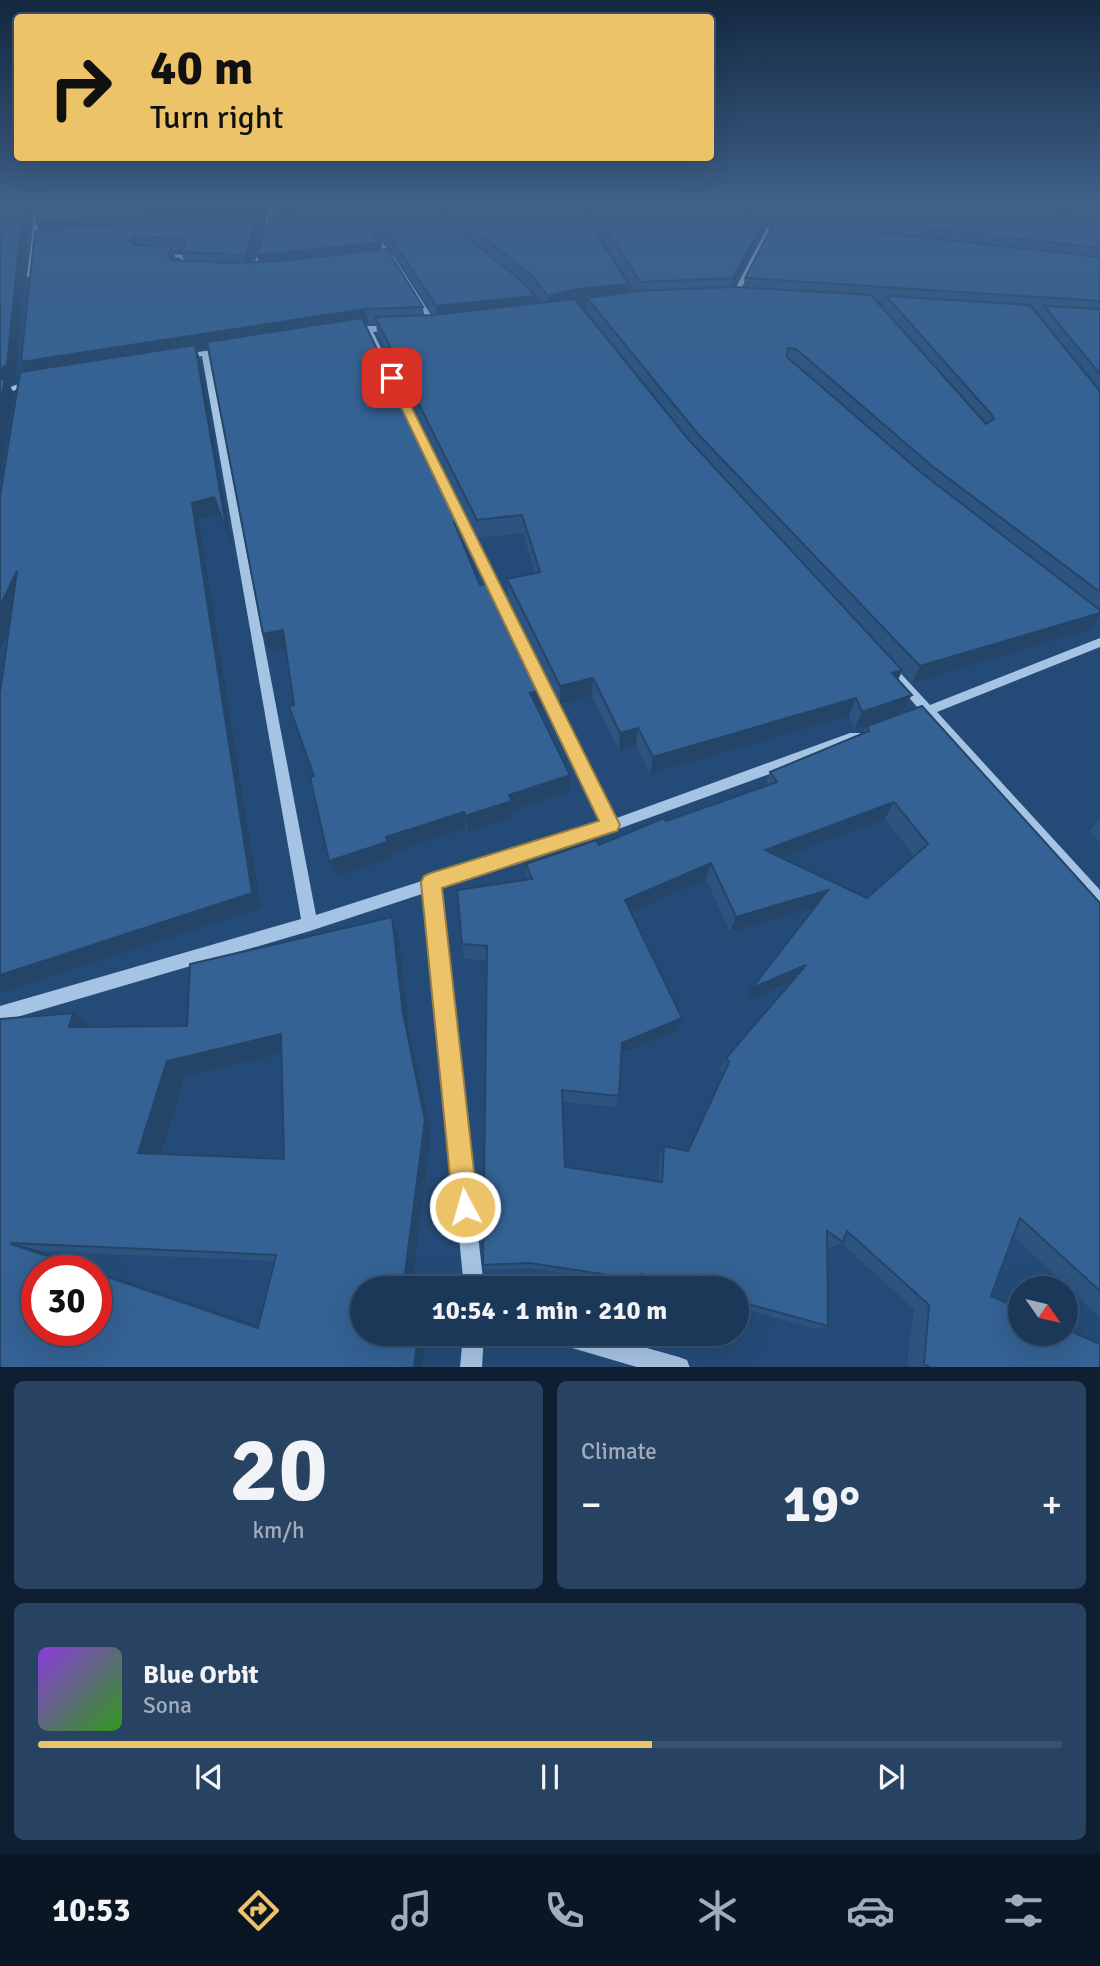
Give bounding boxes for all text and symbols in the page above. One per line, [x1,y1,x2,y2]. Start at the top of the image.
text: 40 m [150,38,253,98]
icon: right [35,42,126,133]
text: Turn right [150,98,283,137]
pin [362,348,422,408]
icon: arrive [373,359,411,397]
position arrow [428,1170,502,1244]
speed limit sign: 30 [21,1255,112,1346]
north arrow [1008,1276,1078,1346]
map controls [1008,1276,1078,1346]
text: 10:54 · 1 min · 210 m [432,1295,667,1327]
text: 20 [229,1414,328,1527]
text: Climate [581,1437,657,1466]
text: 19° [783,1472,860,1536]
text: − [581,1481,602,1528]
text: + [1041,1481,1062,1528]
text: km/h [252,1516,305,1545]
text: Blue Orbit [143,1659,259,1691]
text: Sona [143,1691,192,1720]
icon: previous [190,1758,228,1796]
icon: pause [531,1758,569,1796]
icon: next [872,1758,910,1796]
icon: directions [234,1886,283,1935]
icon: music [387,1886,436,1935]
icon: phone [540,1886,589,1935]
icon: climate [693,1886,742,1935]
icon: car [846,1886,895,1935]
icon: filters [999,1886,1048,1935]
text: 10:53 [52,1891,131,1930]

